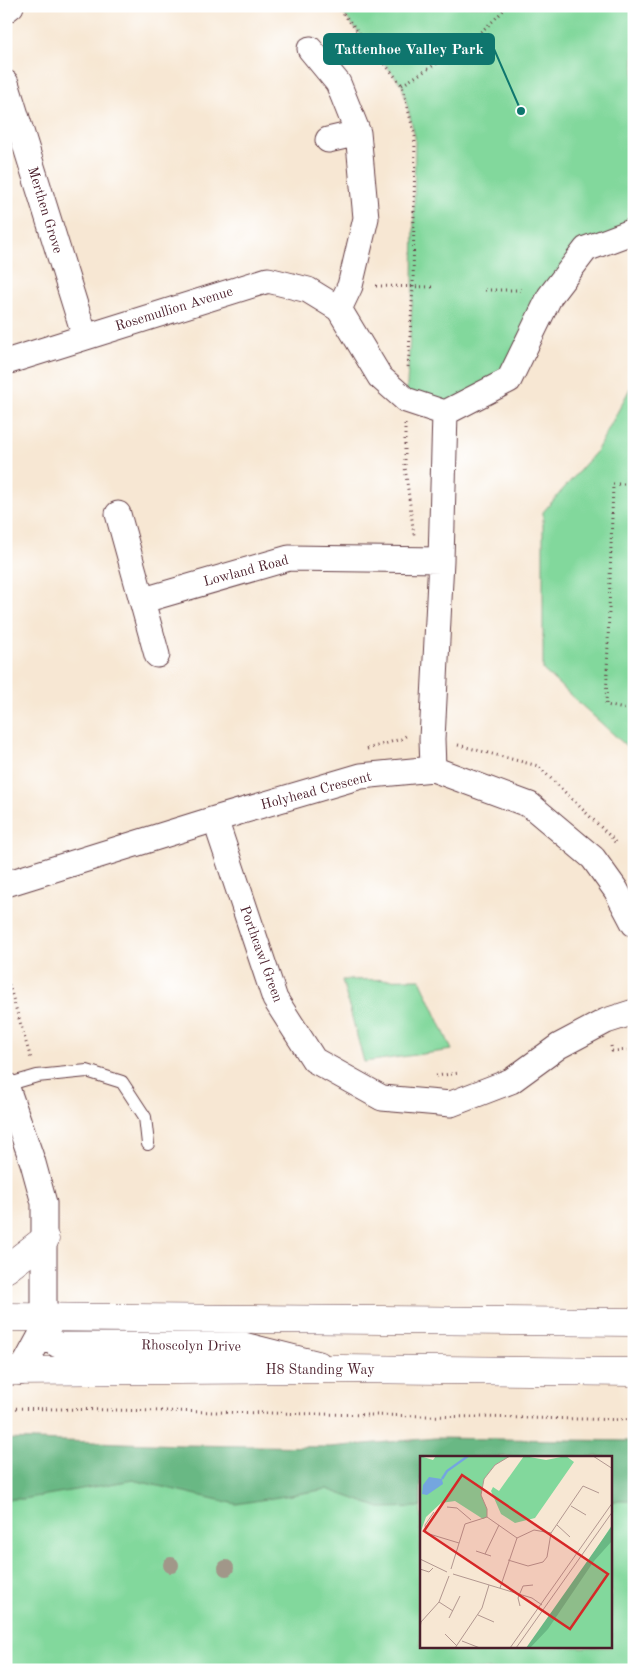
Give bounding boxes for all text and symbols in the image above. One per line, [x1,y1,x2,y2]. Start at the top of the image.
callout: Tattenhoe Valley Park [324,34,494,64]
text: Tattenhoe Valley Park [334,43,484,58]
street label: Merthen Grove [25,165,65,255]
street label: Rosemullion Avenue [113,284,235,334]
street label: Lowland Road [202,553,290,589]
street label: Holyhead Crescent [259,769,373,813]
street label: Porthcawl Green [237,904,285,1004]
street label: Rhoscolyn Drive [141,1338,241,1354]
street label: H8 Standing Way [265,1363,375,1377]
inset map [420,1456,612,1648]

